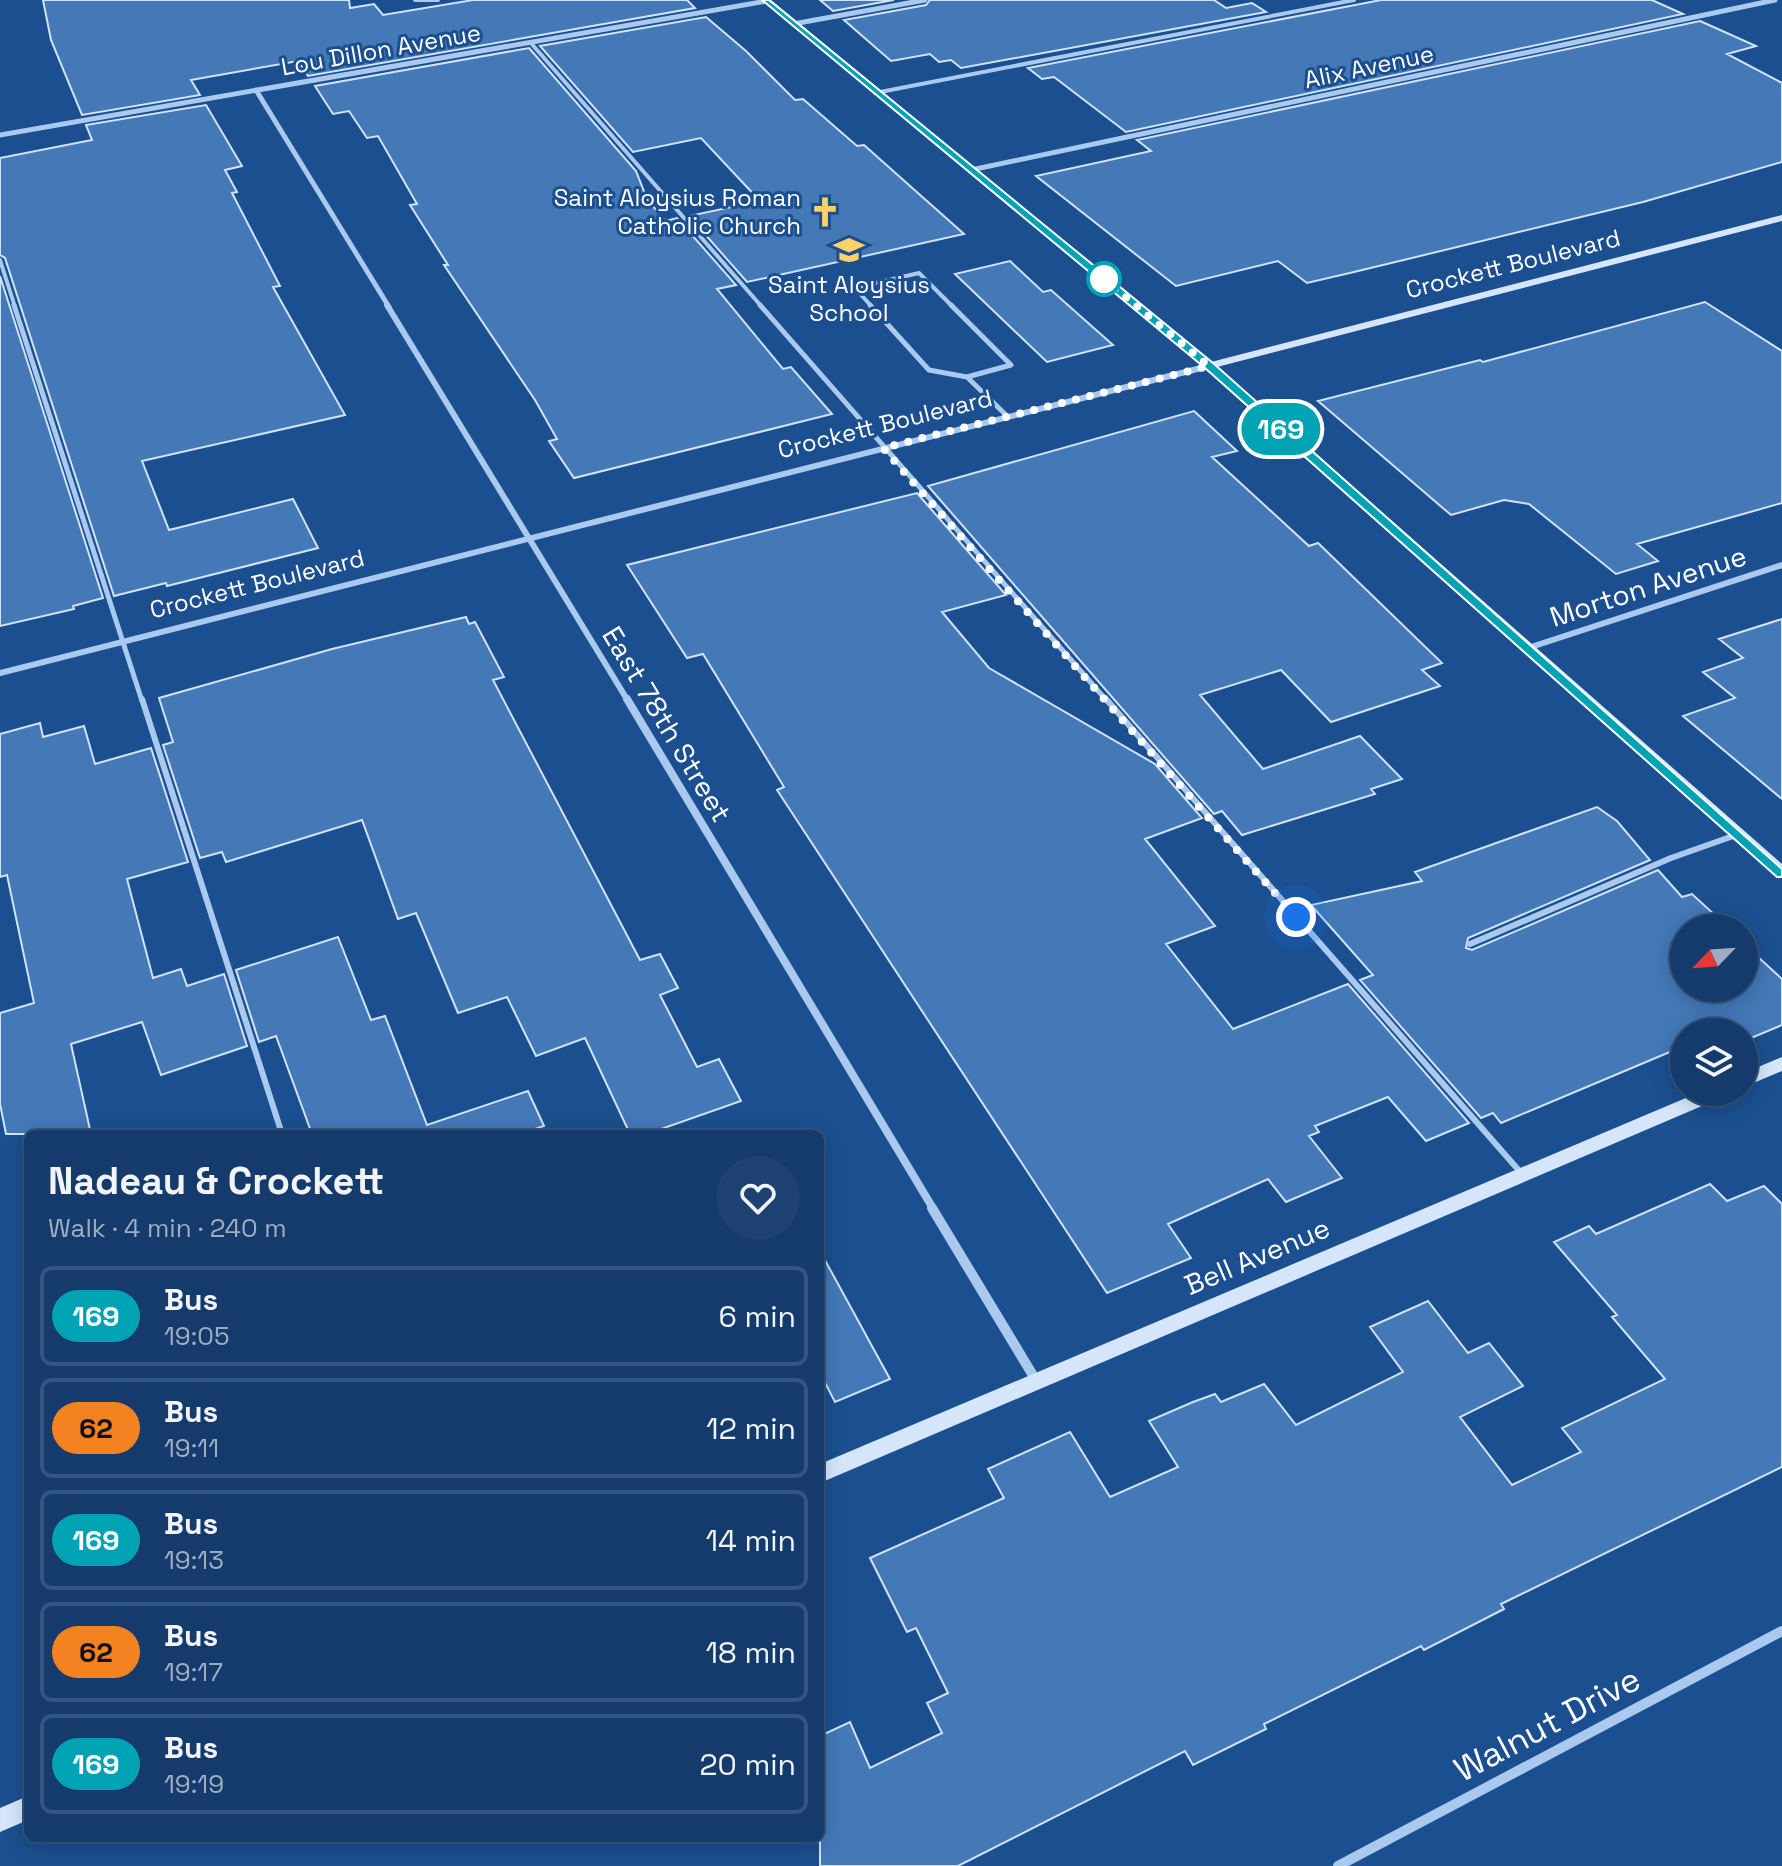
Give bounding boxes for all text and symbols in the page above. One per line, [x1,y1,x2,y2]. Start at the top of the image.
street label: Lou Dillon Avenue [279,17,483,82]
street label: Alix Avenue [1301,38,1437,95]
place label: Saint Aloysius Roman Catholic Church [554,182,801,241]
church icon: Saint Aloysius Roman Catholic Church [808,195,842,229]
street label: Crockett Boulevard [1402,222,1623,305]
school or university icon: Saint Aloysius School [832,233,866,267]
unlabelled marker [1087,262,1121,296]
place label: Saint Aloysius School [768,269,930,328]
street label: Crockett Boulevard [774,382,995,465]
line badge: 169 [1235,403,1327,455]
text: 169 [1257,411,1305,447]
street label: Morton Avenue [1545,537,1751,635]
street label: Crockett Boulevard [146,542,367,625]
street label: East 78th Street [594,619,740,829]
your location [1276,897,1316,937]
north arrow [1670,914,1758,1002]
map controls [1670,914,1758,1106]
button: layers [1670,1018,1758,1106]
button: heart [716,1156,800,1240]
text: Nadeau & Crockett [48,1157,384,1205]
street label: Bell Avenue [1179,1209,1335,1303]
text: Walk · 4 min · 240 m [48,1211,287,1245]
text: Bus [164,1280,218,1319]
text: 6 min [718,1297,796,1336]
text: 169 [72,1298,120,1334]
text: 19:05 [164,1319,230,1353]
text: Bus [164,1392,218,1431]
text: 12 min [706,1409,796,1448]
text: 62 [79,1410,113,1446]
text: 19:11 [164,1431,219,1465]
text: Bus [164,1504,218,1543]
text: 14 min [705,1521,796,1560]
text: 169 [72,1522,120,1558]
text: 19:13 [164,1543,224,1577]
text: Bus [164,1616,218,1655]
text: 18 min [706,1633,796,1672]
text: 62 [79,1634,113,1670]
text: 19:17 [164,1655,223,1689]
street label: Walnut Drive [1447,1657,1648,1791]
text: Bus [164,1728,218,1767]
text: 20 min [699,1745,796,1784]
text: 169 [72,1746,120,1782]
text: 19:19 [164,1767,224,1801]

